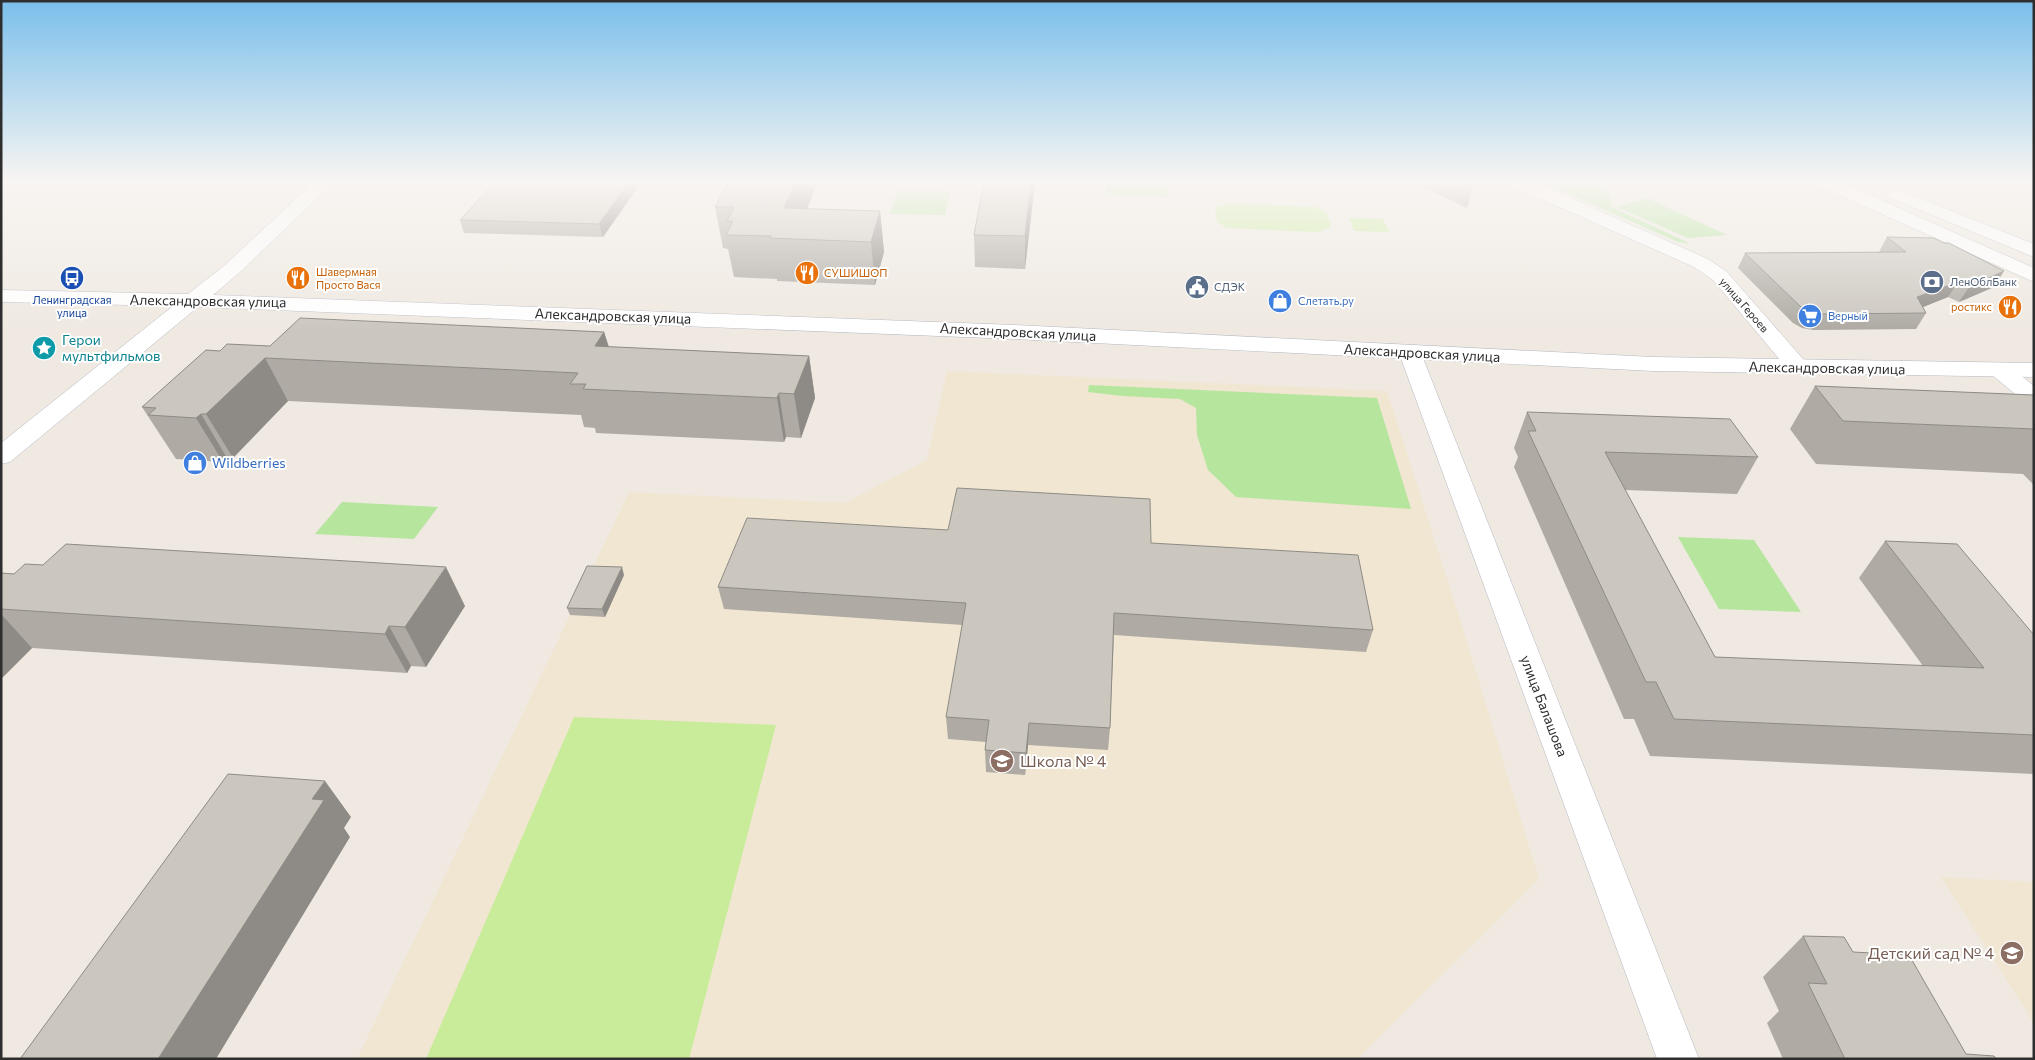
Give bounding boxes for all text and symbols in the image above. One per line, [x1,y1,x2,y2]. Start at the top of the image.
restaurant icon: СУШИШОП [794,260,820,286]
bus stop icon: Ленинградская улица [59,265,85,291]
restaurant icon: Шавермная Просто Вася [285,265,311,291]
place label: Шавермная Просто Вася [316,265,380,291]
place label: СУШИШОП [824,266,887,279]
bank icon: ЛенОблБанк [1919,269,1945,295]
public building icon: СДЭК [1184,274,1210,300]
street label: улица Героев [1717,275,1772,335]
place label: ЛенОблБанк [1950,275,2017,288]
place label: СДЭК [1214,280,1246,293]
shop icon: Слетать.ру [1267,288,1293,314]
street label: Александровская улица [130,291,286,310]
place label: Ленинградская улица [32,293,112,319]
place label: Слетать.ру [1298,294,1354,307]
restaurant icon: ростикс [1997,294,2023,320]
place label: ростикс [1951,300,1992,313]
supermarket icon: Верный [1797,303,1823,329]
street label: Александровская улица [534,304,692,327]
place label: Верный [1828,309,1868,322]
street label: Александровская улица [939,319,1097,344]
place label: Герои мультфильмов [62,331,160,364]
place icon: Герои мультфильмов [31,335,57,361]
street label: Александровская улица [1343,340,1501,365]
street label: Александровская улица [1749,358,1905,377]
shop icon: Wildberries [182,450,208,476]
place label: Wildberries [212,454,286,471]
street label: улица Балашова [1517,653,1572,759]
school or university icon: Школа № 4 [989,748,1015,774]
place label: Школа № 4 [1020,751,1107,770]
school or university icon: Детский сад № 4 [1999,940,2025,966]
place label: Детский сад № 4 [1868,943,1994,962]

